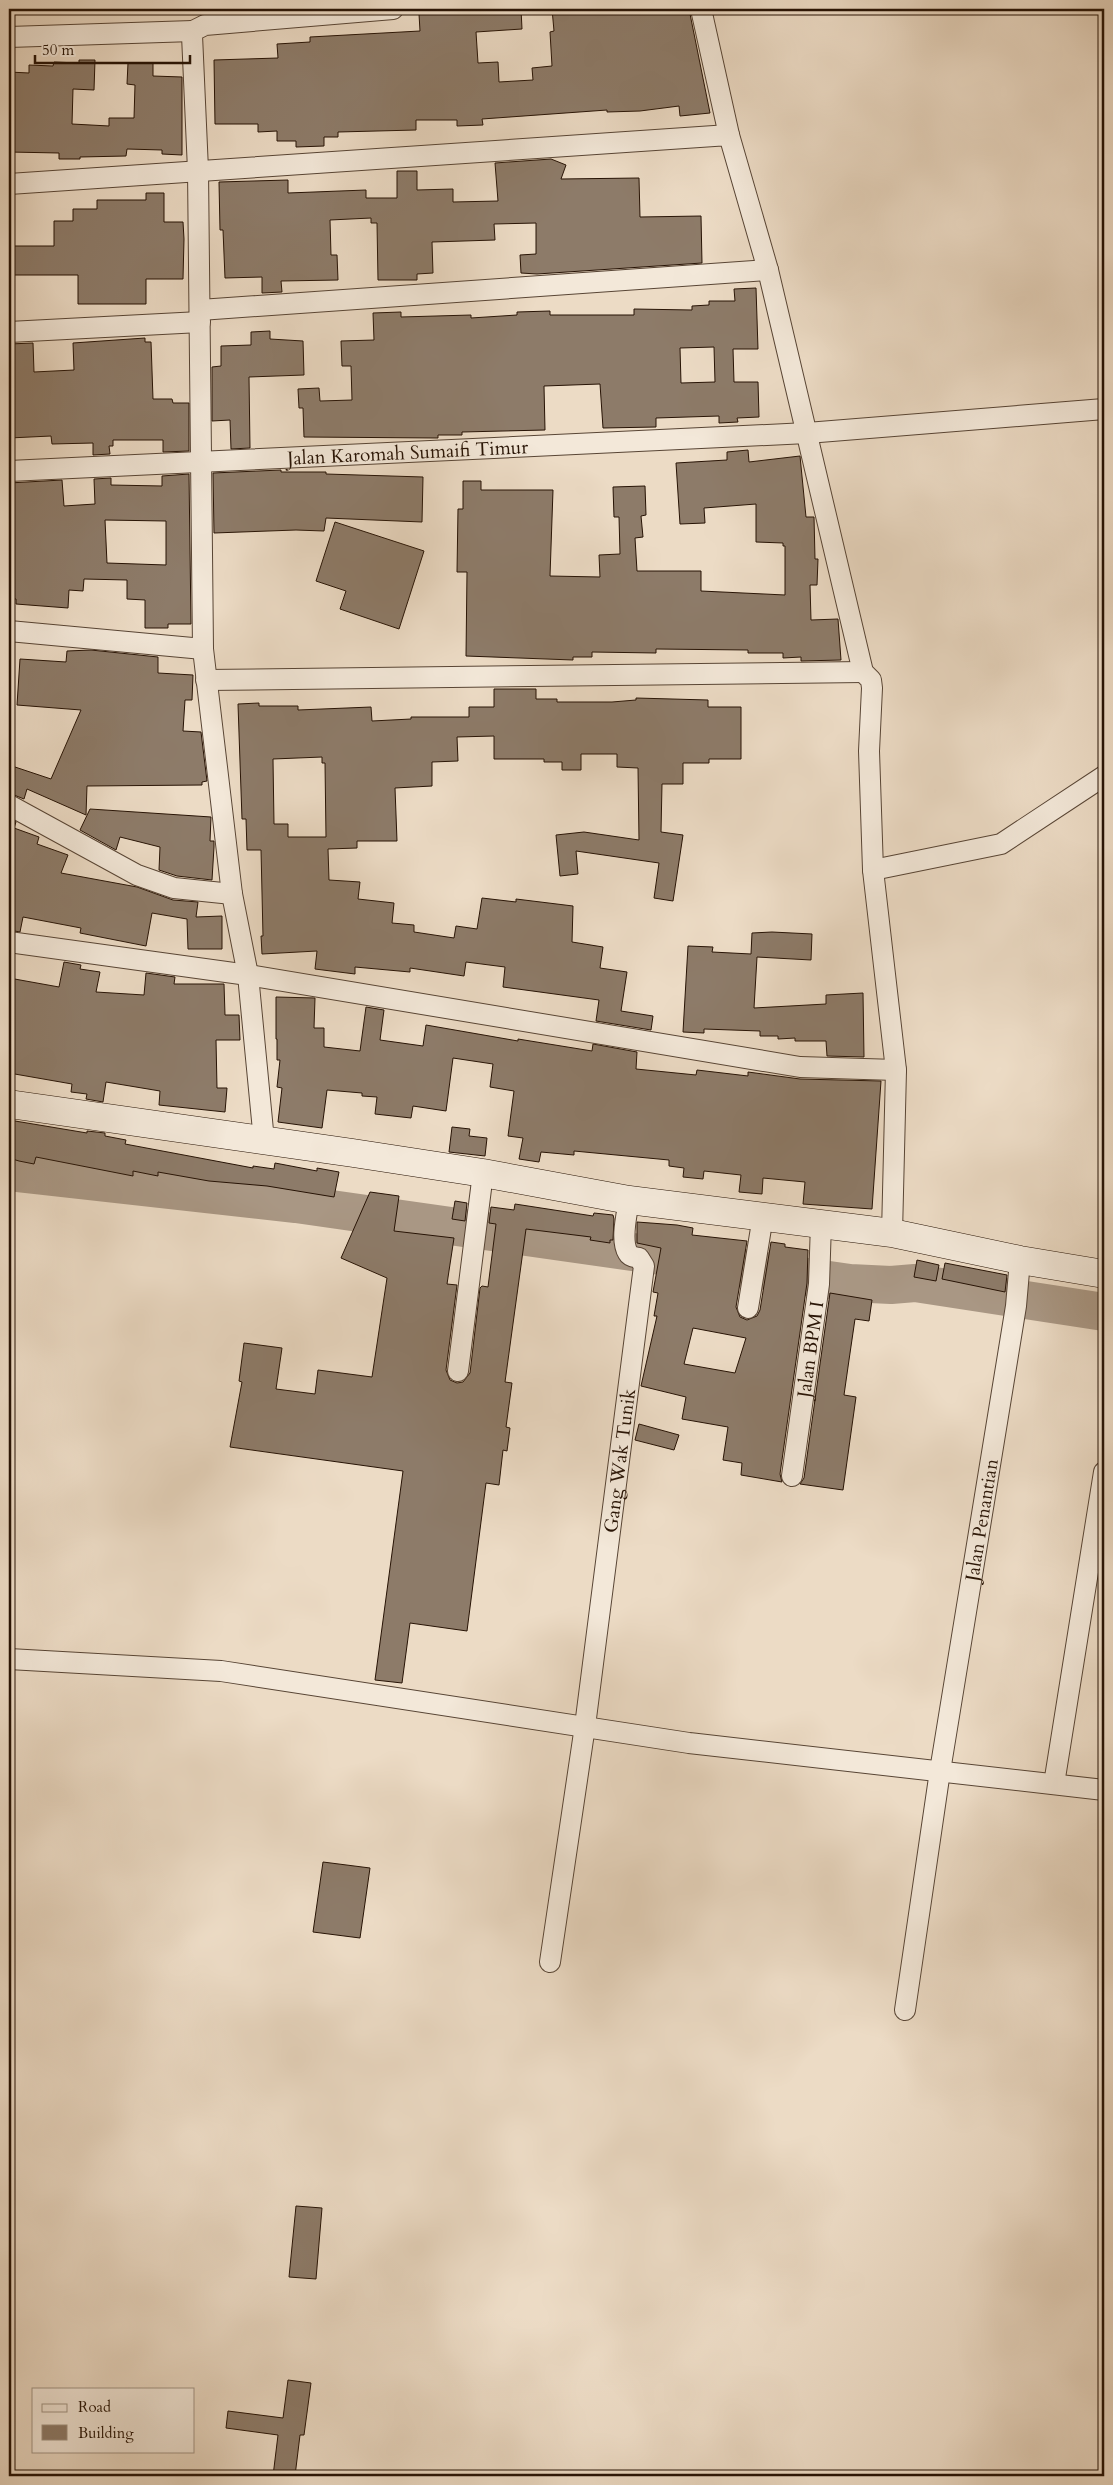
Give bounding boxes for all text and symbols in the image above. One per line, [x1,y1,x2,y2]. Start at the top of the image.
scale bar [35,32,190,64]
text: 50 m [42,40,74,60]
street label: Jalan Karomah Sumaifi Timur [284,434,529,472]
street label: Jalan BPM I [791,1299,830,1402]
street label: Gang Wak Tunik [598,1386,642,1534]
street label: Jalan Penantian [959,1457,1005,1586]
legend [32,2388,195,2452]
text: Road [78,2397,111,2417]
text: Building [78,2423,134,2443]

